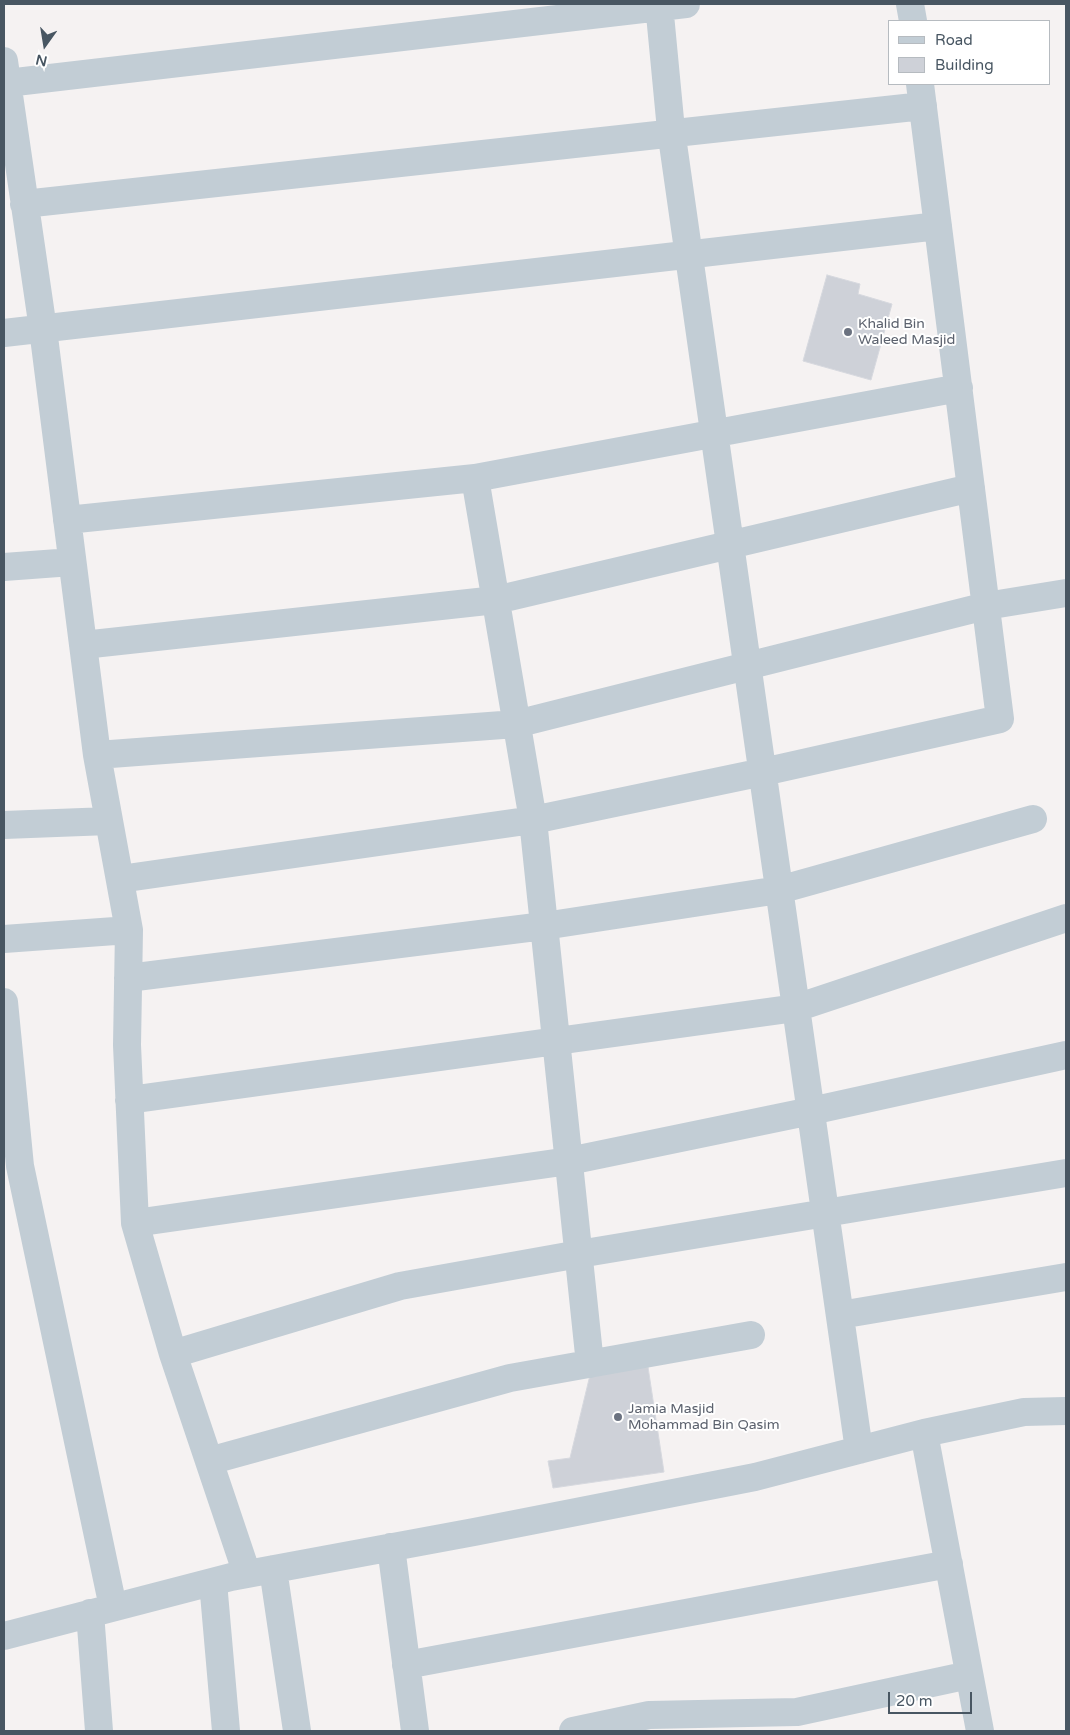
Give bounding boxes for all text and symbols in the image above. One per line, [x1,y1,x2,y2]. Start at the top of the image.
north arrow [20,20,70,70]
legend [888,20,1050,85]
text: Road [935,31,973,49]
text: N [34,51,49,70]
text: Building [935,56,994,74]
place label: Khalid Bin Waleed Masjid [858,316,955,348]
marker: Khalid Bin Waleed Masjid [842,326,854,338]
place label: Jamia Masjid Mohammad Bin Qasim [628,1401,780,1434]
marker: Jamia Masjid Mohammad Bin Qasim [612,1411,624,1423]
scale bar [890,1682,974,1714]
text: 20 m [896,1692,933,1710]

